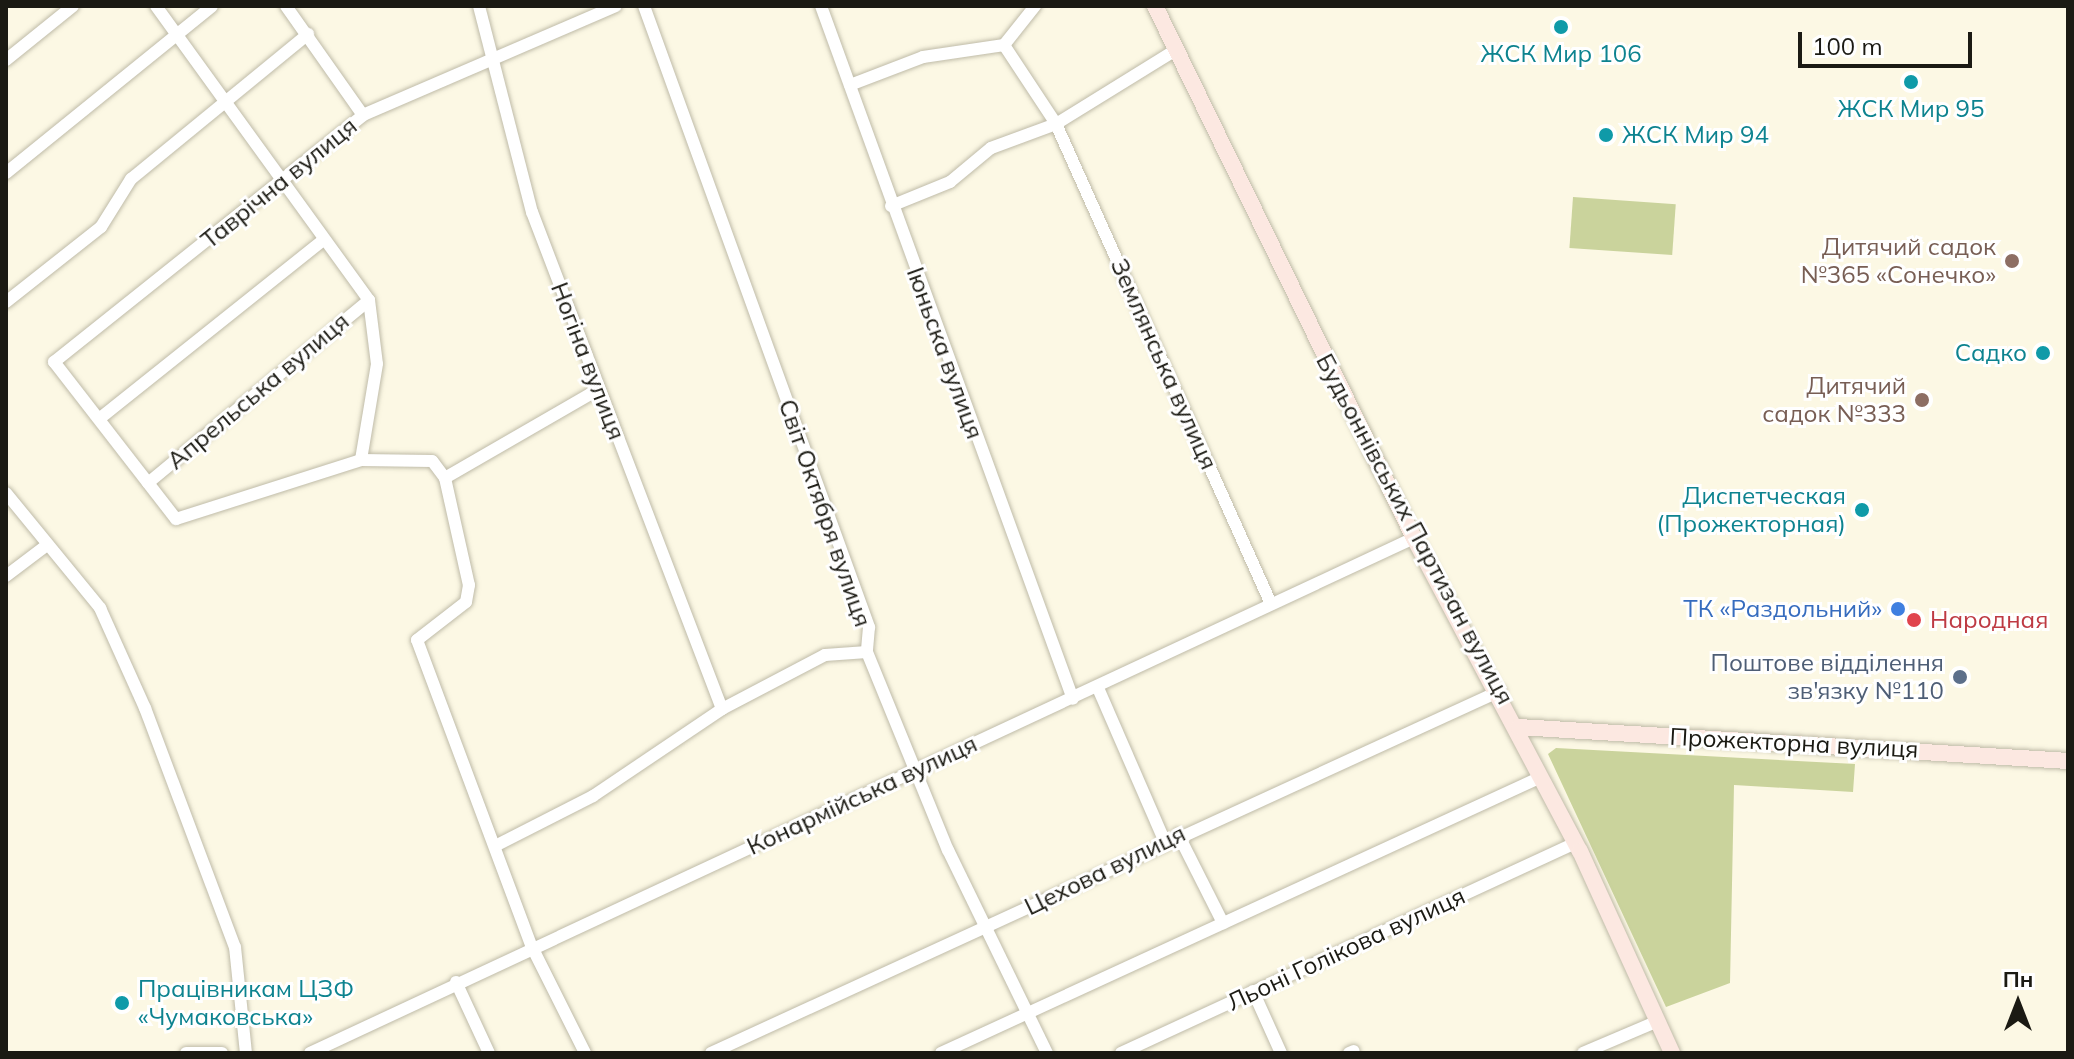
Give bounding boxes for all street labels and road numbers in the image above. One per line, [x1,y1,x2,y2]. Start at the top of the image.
street label: Таврічна вулиця [195,111,363,255]
street label: Землянська вулиця [1105,254,1223,474]
street label: Iюньска вулиця [901,263,989,443]
street label: Ногіна вулиця [545,278,631,444]
street label: Апрельська вулиця [161,307,355,475]
street label: Будьоннівських Партизан вулиця [1310,349,1520,709]
street label: Світ Октября вулиця [773,396,877,630]
street label: Прожекторна вулиця [1669,722,1919,764]
street label: Конармійська вулиця [742,729,982,861]
street label: Цехова вулиця [1020,819,1190,921]
street label: Льоні Голікова вулиця [1222,881,1470,1017]

